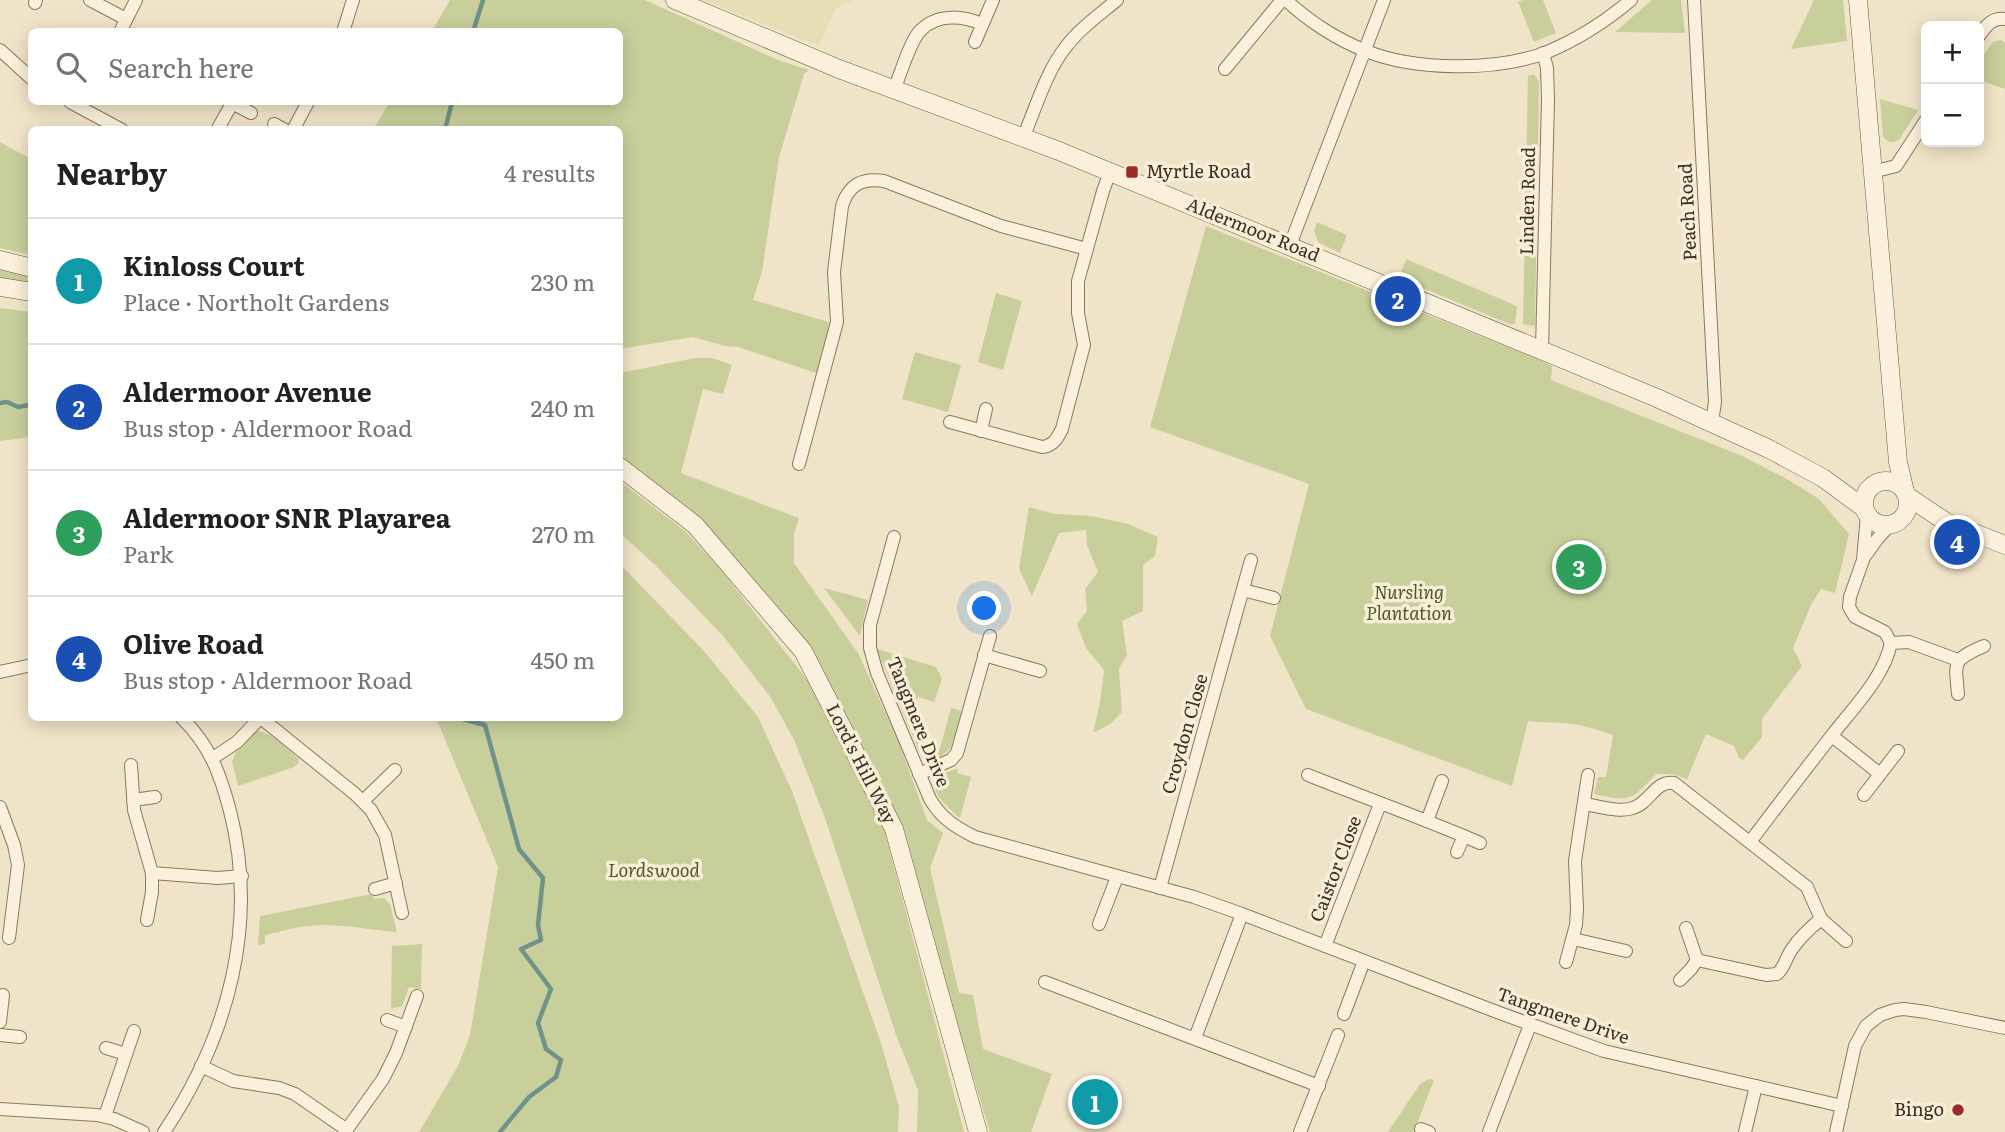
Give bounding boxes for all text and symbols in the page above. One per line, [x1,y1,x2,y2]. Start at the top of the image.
map controls [1921,21,1984,147]
button: + [1921,21,1984,84]
search box [28,28,623,105]
text: Search here [108,47,254,86]
icon: search [52,48,90,86]
button: − [1921,84,1984,147]
street label: Linden Road [1512,147,1541,255]
text: Nearby [56,150,167,194]
text: 4 results [504,155,595,189]
place label: Myrtle Road [1146,157,1251,184]
street label: Peach Road [1670,163,1703,262]
marker: Myrtle Road [1124,164,1140,180]
street label: Aldermoor Road [1183,190,1324,268]
text: Kinloss Court [123,245,305,284]
text: 1 [74,264,84,298]
text: 230 m [531,264,595,298]
pin: 2 [1375,273,1421,325]
text: Place · Northolt Gardens [123,284,389,318]
text: Aldermoor Avenue [123,371,372,410]
text: 2 [73,390,85,424]
text: 240 m [530,390,595,424]
text: Bus stop · Aldermoor Road [123,410,412,444]
text: Aldermoor SNR Playarea [123,497,451,536]
text: 3 [73,516,85,550]
text: 270 m [532,516,595,550]
pin: 4 [1934,516,1980,568]
text: Park [123,536,173,570]
pin: 3 [1556,541,1602,593]
park label: Nursling Plantation [1366,578,1452,626]
your location [967,591,1001,625]
text: Olive Road [123,623,264,662]
text: 4 [72,642,86,676]
text: 450 m [530,642,595,676]
street label: Tangmere Drive [881,652,958,791]
text: Bus stop · Aldermoor Road [123,662,412,696]
street label: Croydon Close [1154,670,1214,797]
street label: Lord's Hill Way [820,698,905,829]
street label: Caistor Close [1302,811,1367,925]
park label: Lordswood [608,856,701,883]
street label: Tangmere Drive [1494,979,1633,1050]
pin: 1 [1072,1076,1118,1128]
place label: Bingo [1894,1095,1944,1122]
marker: Bingo [1950,1102,1966,1118]

